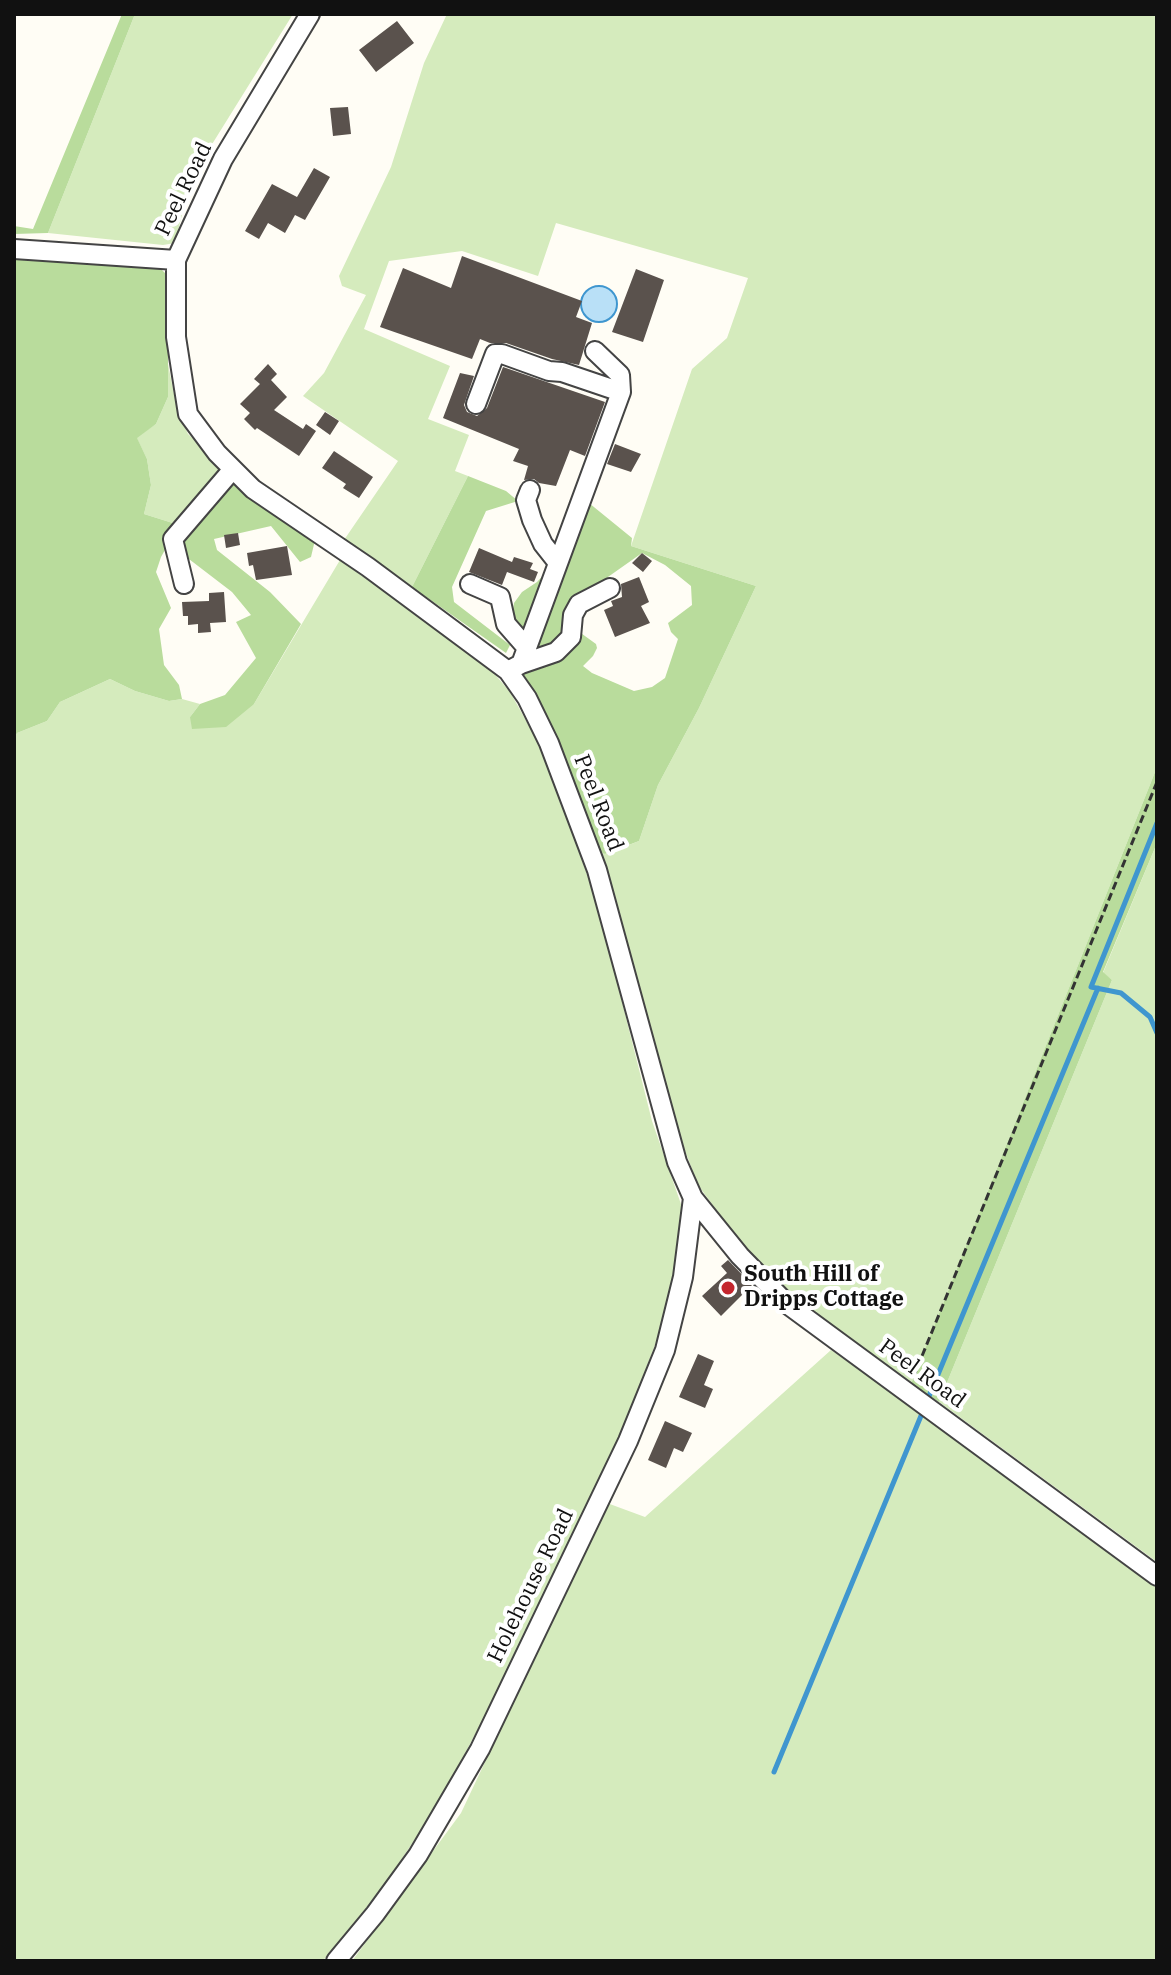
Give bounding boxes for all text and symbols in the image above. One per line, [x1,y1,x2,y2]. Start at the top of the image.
street label: Peel Road [150,138,218,240]
street label: Peel Road [568,751,628,855]
place label: South Hill of Dripps Cottage [744,1262,904,1314]
marker: South Hill of Dripps Cottage [719,1279,737,1297]
street label: Peel Road [873,1334,971,1414]
street label: Holehouse Road [482,1505,580,1667]

